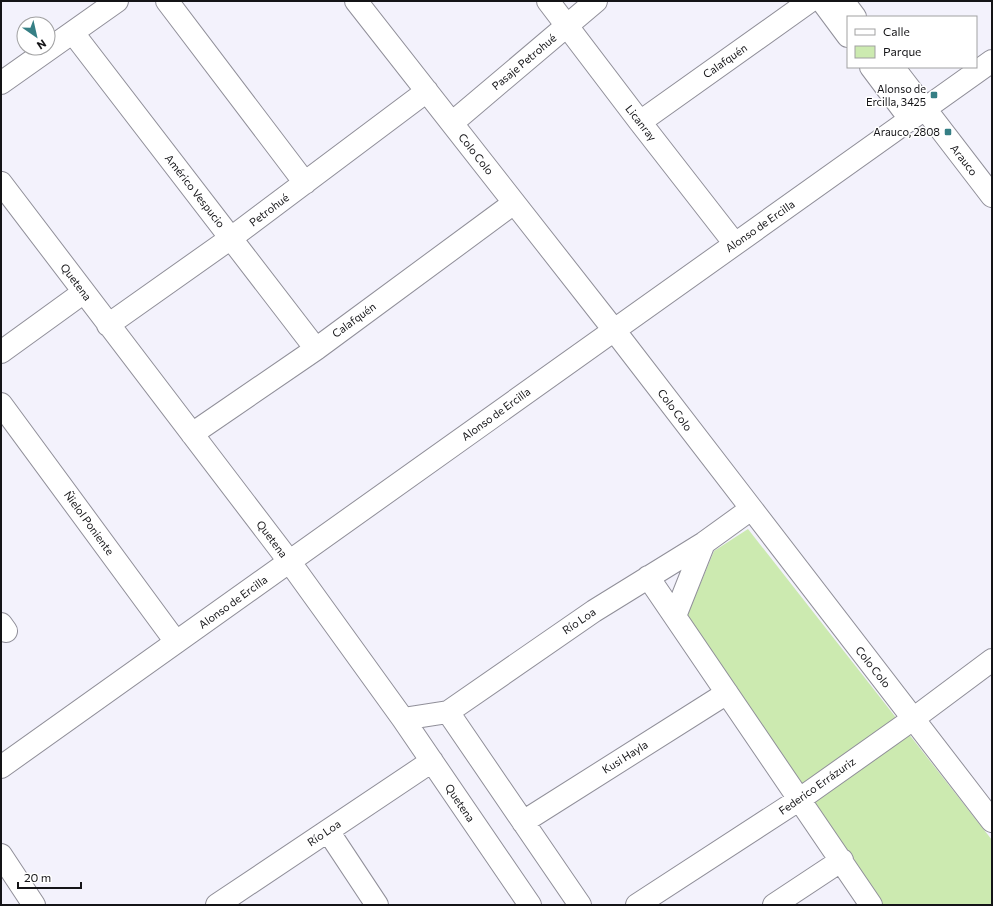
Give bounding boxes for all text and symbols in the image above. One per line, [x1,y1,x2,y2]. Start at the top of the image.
north arrow [16,16,56,56]
legend [847,16,977,68]
text: Calle [883,24,910,38]
street label: Pasaje Petrohué [489,31,559,92]
text: N [35,37,49,52]
street label: Calafquén [700,41,749,80]
text: Parque [883,44,921,58]
place label: Alonso de Ercilla, 3425 [866,82,926,108]
marker: Alonso de Ercilla, 3425 [929,90,939,100]
street label: Licanray [623,102,660,144]
place label: Arauco, 2808 [873,125,940,138]
marker: Arauco, 2808 [943,127,953,137]
street label: Colo Colo [456,130,497,177]
street label: Arauco [948,142,981,178]
street label: Américo Vespucio [163,151,228,230]
street label: Petrohué [246,190,291,229]
street label: Alonso de Ercilla [723,197,797,254]
street label: Quetena [58,261,95,303]
street label: Calafquén [329,299,378,340]
street label: Alonso de Ercilla [459,384,533,443]
street label: Colo Colo [655,386,696,434]
street label: Ñielol Poniente [62,488,117,557]
street label: Quetena [254,518,291,560]
street label: Alonso de Ercilla [196,572,270,631]
street label: Río Loa [560,605,598,636]
street label: Colo Colo [853,643,894,690]
street label: Kusi Hayla [599,737,650,776]
street label: Federico Errázuriz [776,754,858,817]
street label: Quetena [443,781,478,824]
street label: Río Loa [305,817,343,848]
scale bar [18,864,81,890]
text: 20 m [24,870,51,884]

